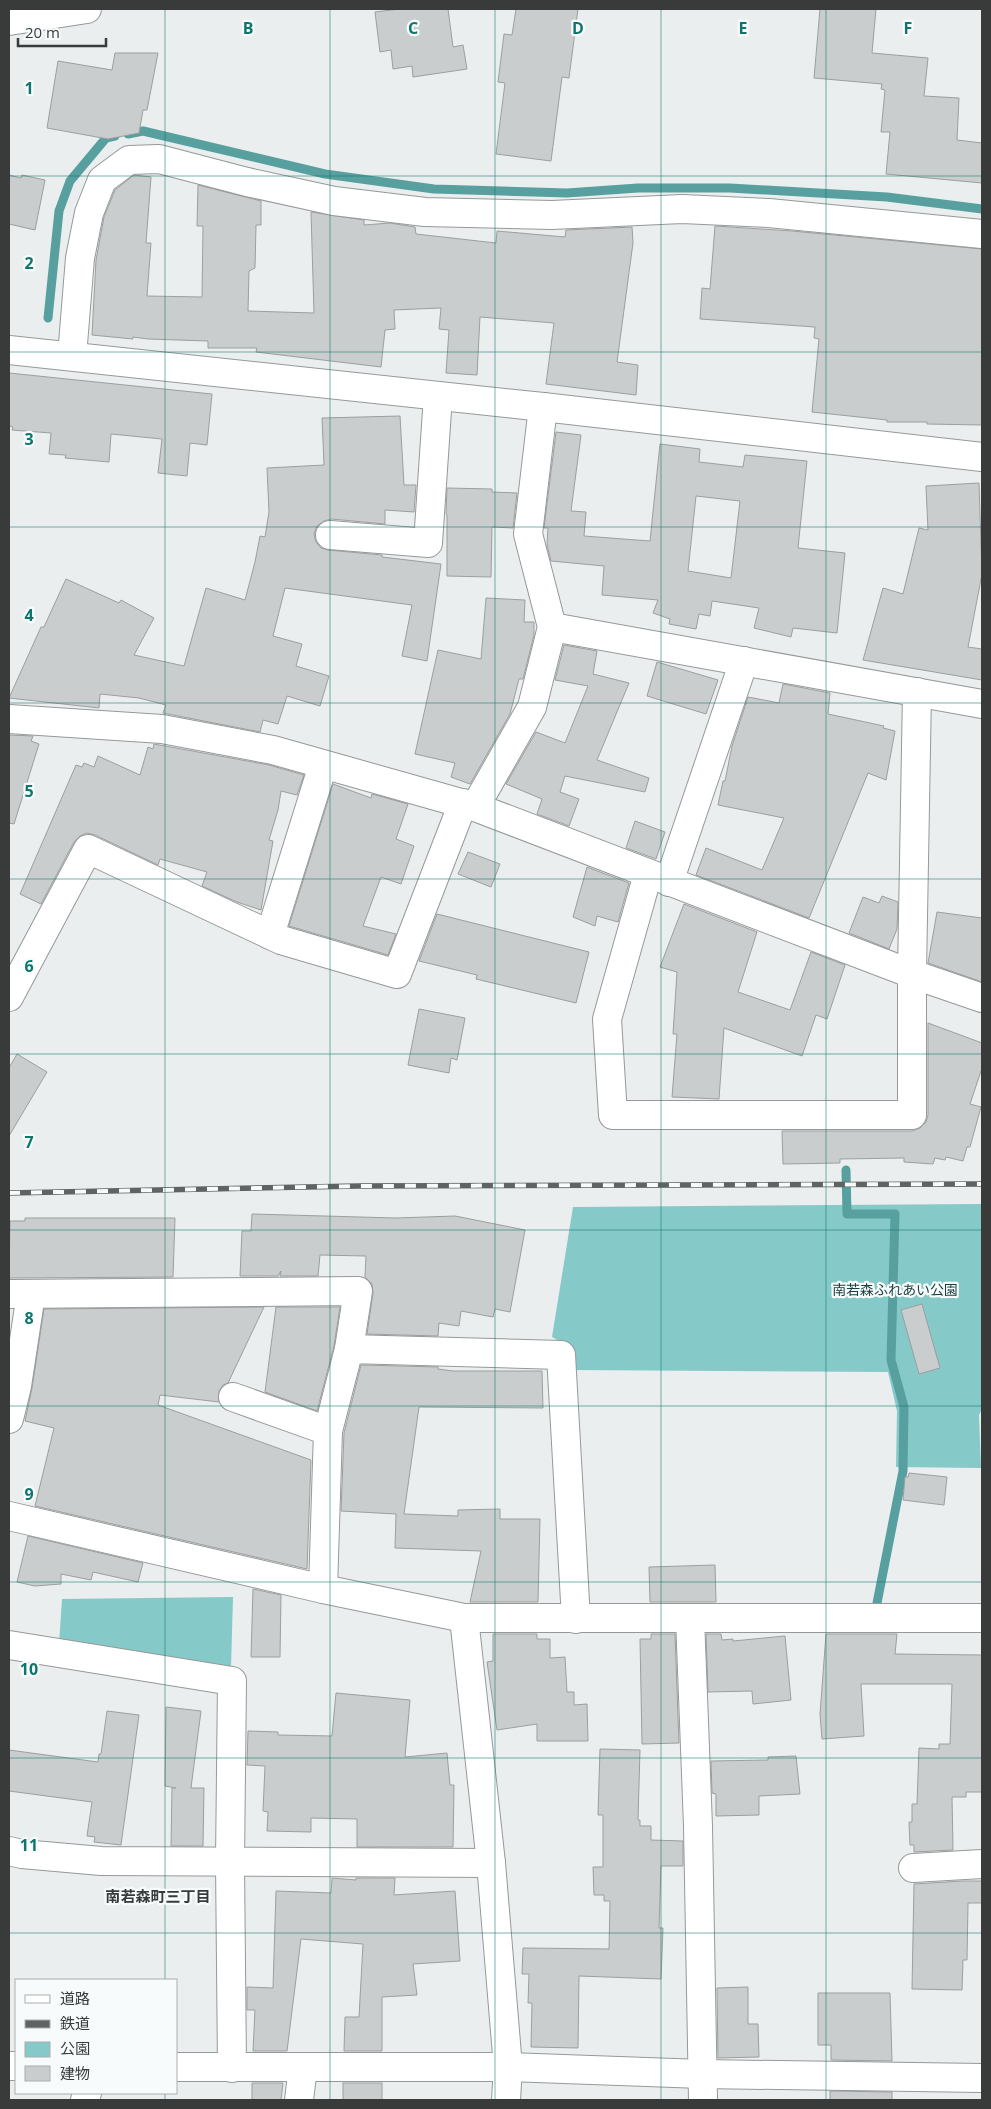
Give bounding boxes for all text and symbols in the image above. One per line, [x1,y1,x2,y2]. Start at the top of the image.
scale bar [18,15,105,47]
text: B [243,17,253,39]
text: C [408,17,418,39]
text: D [572,17,584,39]
text: E [739,17,748,39]
text: F [904,17,912,39]
text: 20 m [25,22,60,42]
text: 1 [24,77,34,99]
text: 2 [24,252,34,274]
text: 3 [24,428,34,450]
text: 4 [24,604,34,626]
text: 5 [24,780,34,802]
text: 6 [24,955,34,977]
text: 7 [24,1131,34,1153]
park label: 南若森ふれあい公園 [832,1280,958,1299]
text: 8 [24,1307,34,1329]
text: 9 [24,1483,34,1505]
text: 10 [20,1658,38,1680]
text: 11 [20,1834,38,1856]
district label: 南若森町三丁目 [105,1886,211,1906]
legend [15,1979,178,2094]
text: 道路 [60,1988,90,2008]
text: 鉄道 [60,2013,90,2033]
text: 公園 [60,2038,90,2058]
text: 建物 [60,2063,90,2083]

